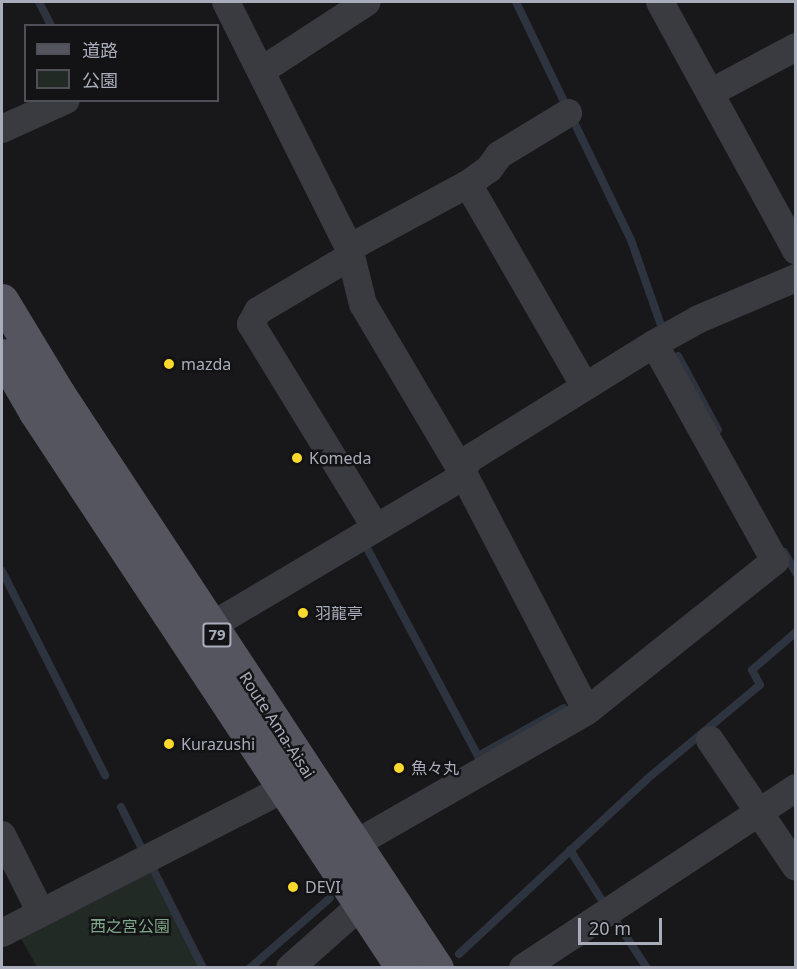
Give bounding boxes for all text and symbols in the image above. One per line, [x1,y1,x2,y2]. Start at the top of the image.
legend [24,24,219,102]
text: 道路 [82,38,118,62]
text: 公園 [82,68,118,92]
place label: mazda [181,354,231,374]
marker: mazda [162,357,176,371]
place label: Komeda [309,448,371,468]
marker: Komeda [290,451,304,465]
place label: 羽龍亭 [315,603,363,623]
marker: 羽龍亭 [296,606,310,620]
road number: 79 [202,623,232,647]
street label: Route Ama-Aisai [235,668,319,782]
place label: Kurazushi [181,734,255,754]
marker: Kurazushi [162,737,176,751]
place label: 魚々丸 [411,758,459,778]
marker: 魚々丸 [392,761,406,775]
place label: DEVI [305,877,341,897]
marker: DEVI [286,880,300,894]
scale bar [581,906,665,944]
park label: 西之宮公園 [90,916,170,936]
text: 20 m [589,916,631,940]

